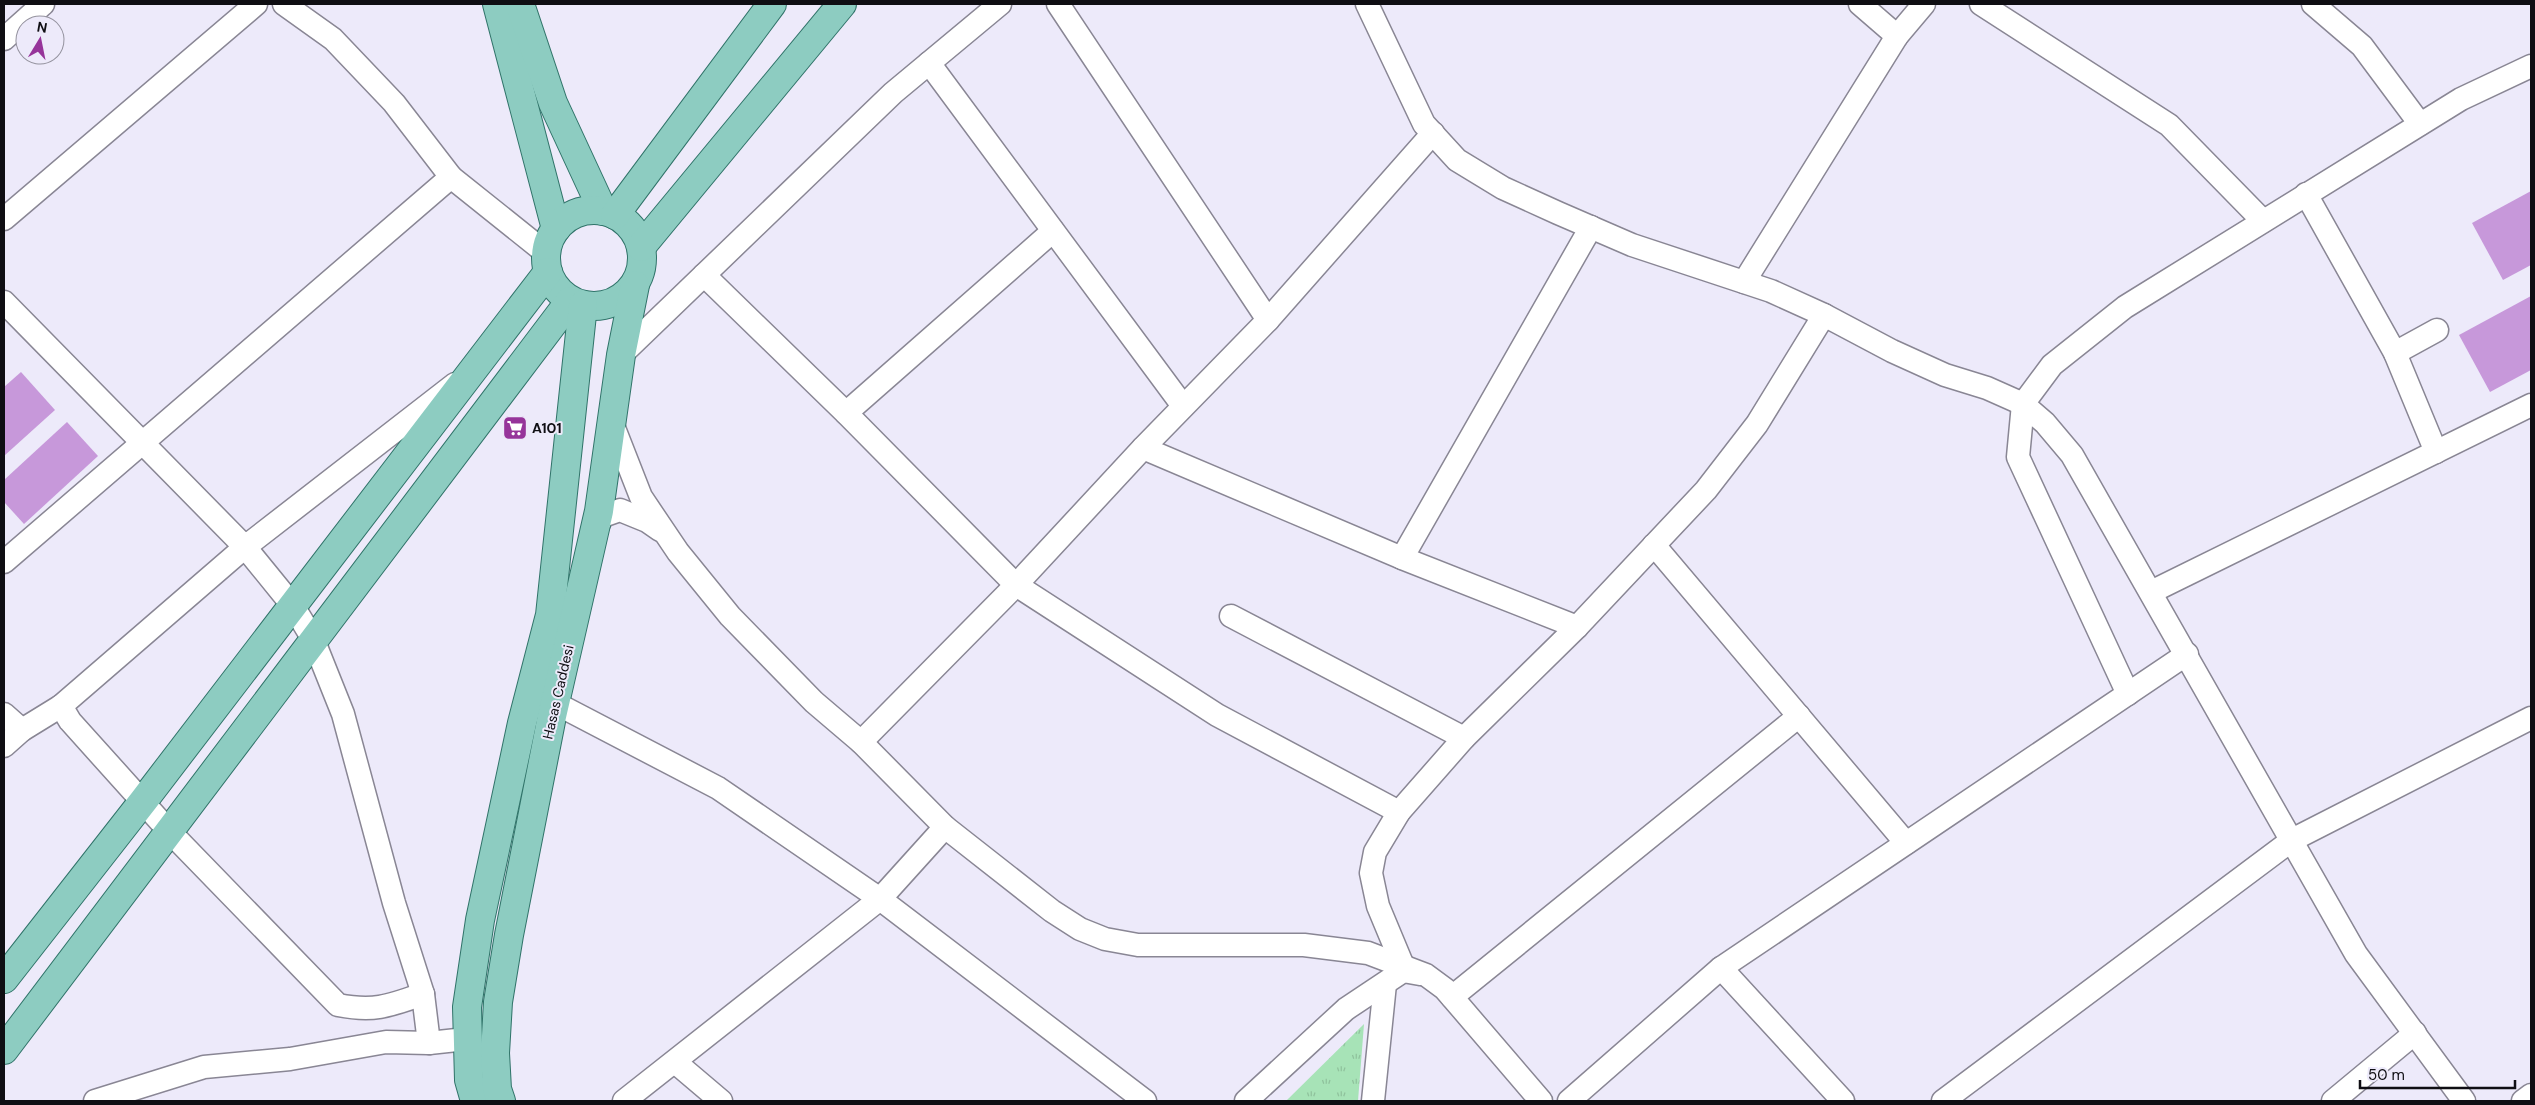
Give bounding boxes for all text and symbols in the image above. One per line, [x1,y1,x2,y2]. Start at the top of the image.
north arrow [15,15,65,65]
text: N [36,17,49,37]
supermarket icon: A101 [502,415,528,441]
place label: A101 [532,419,562,437]
street label: Hasas Caddesi [538,643,578,741]
scale bar [2360,1058,2515,1090]
text: 50 m [2368,1065,2405,1085]

